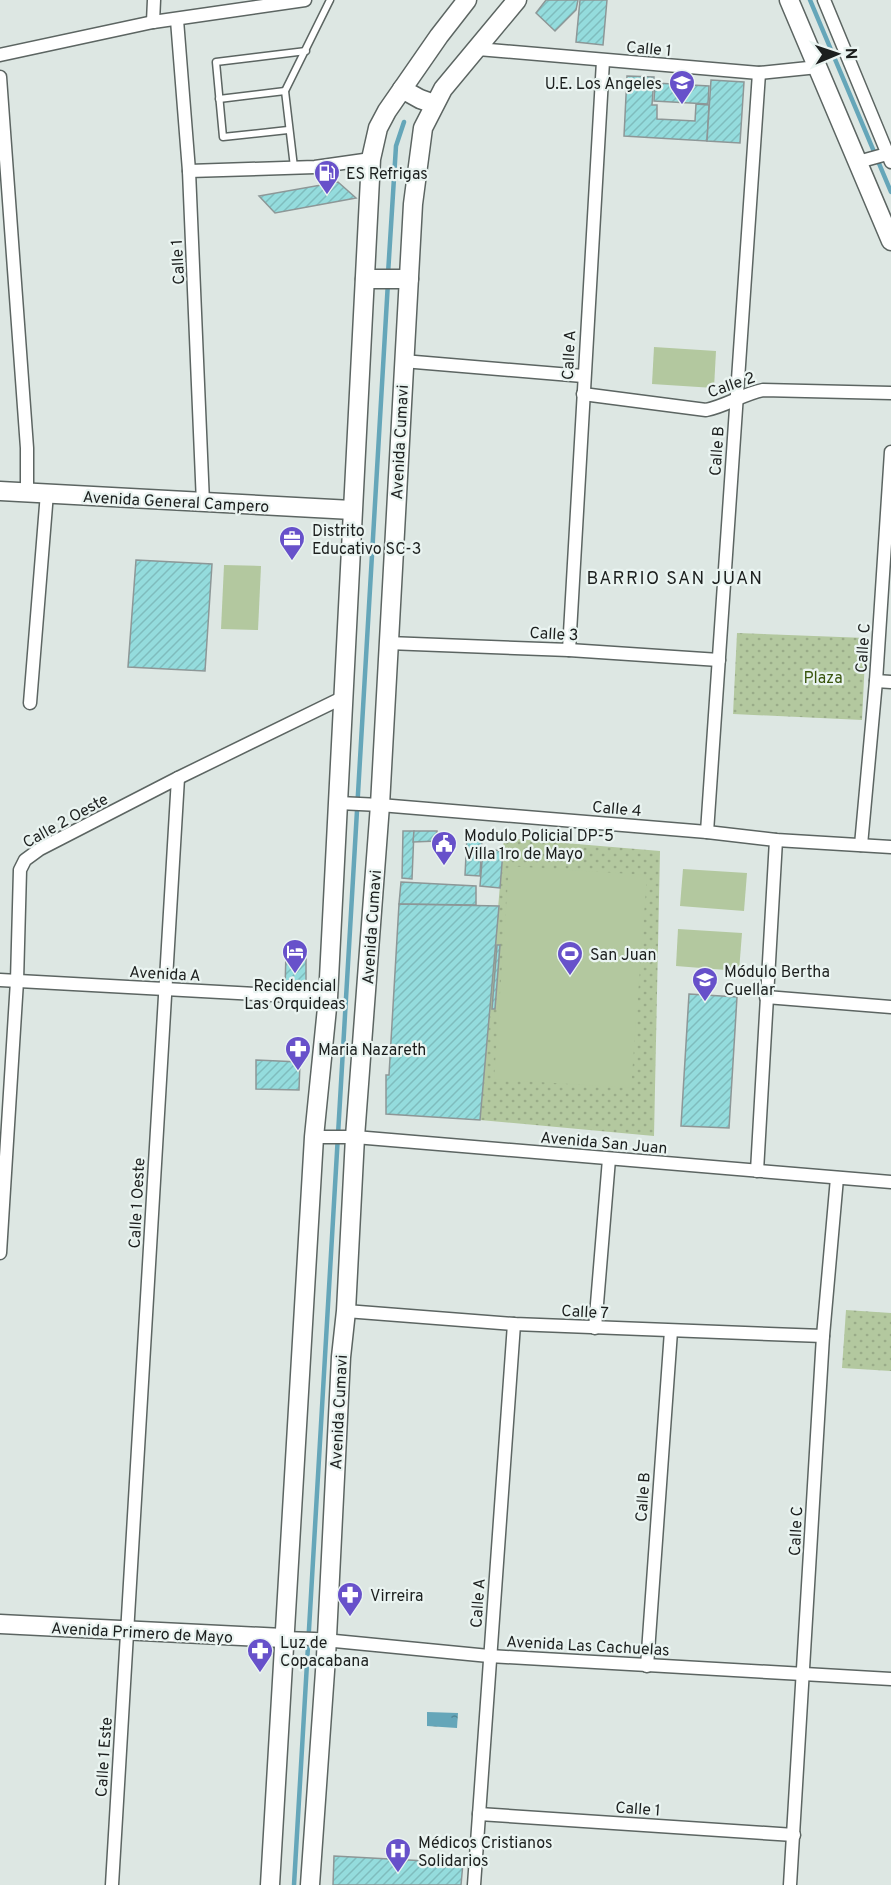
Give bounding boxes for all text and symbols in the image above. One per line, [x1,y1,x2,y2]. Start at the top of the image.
north arrow [807,24,867,84]
street label: Calle 1 [625,38,672,62]
text: N [840,47,860,60]
school or university icon: U.E. Los Angeles [667,68,697,106]
place label: U.E. Los Angeles [545,75,662,95]
fuel station icon: ES Refrigas [312,158,342,196]
place label: ES Refrigas [346,165,428,185]
street label: Calle 1 [168,239,190,285]
street label: Calle A [559,330,581,380]
street label: Calle 2 [705,368,758,403]
street label: Avenida Cumavi [388,384,414,500]
street label: Calle B [706,425,730,477]
street label: Avenida General Campero [82,488,270,518]
place label: Distrito Educativo SC-3 [312,522,421,560]
office icon: Distrito Educativo SC-3 [277,524,307,562]
district label: BARRIO SAN JUAN [586,568,764,591]
street label: Calle C [852,623,876,674]
street label: Calle 3 [529,624,579,646]
park label: Plaza [803,669,843,689]
street label: Calle 2 Oeste [20,790,112,853]
street label: Calle 4 [591,798,642,822]
place label: Modulo Policial DP-5 Villa 1ro de Mayo [464,827,614,865]
public building icon: Modulo Policial DP-5 Villa 1ro de Mayo [429,829,459,867]
street label: Avenida Cumavi [359,869,387,985]
hotel icon: Recidencial Las Orquideas [280,937,310,975]
sports icon: San Juan [555,939,585,977]
place label: San Juan [590,946,656,966]
street label: Avenida A [129,963,201,987]
place label: Módulo Bertha Cuellar [724,963,830,1001]
school or university icon: Módulo Bertha Cuellar [690,965,720,1003]
place label: Recidencial Las Orquideas [244,977,346,1015]
pharmacy icon: Maria Nazareth [283,1034,313,1072]
place label: Maria Nazareth [318,1041,426,1061]
street label: Avenida San Juan [539,1128,668,1160]
street label: Calle 1 Oeste [126,1157,150,1249]
street label: Calle 7 [561,1302,609,1324]
street label: Avenida Cumavi [327,1354,353,1470]
street label: Calle B [632,1471,656,1523]
street label: Calle C [786,1506,808,1557]
street label: Calle A [467,1577,491,1629]
pharmacy icon: Virreira [335,1580,365,1618]
place label: Virreira [370,1587,423,1607]
street label: Avenida Primero de Mayo [51,1619,233,1649]
street label: Avenida Las Cachuelas [506,1633,670,1661]
place label: Luz de Copacabana [280,1634,369,1672]
pharmacy icon: Luz de Copacabana [245,1636,275,1674]
street label: Calle 1 Este [92,1716,118,1798]
street label: Calle 1 [614,1798,661,1822]
place label: Médicos Cristianos Solidarios [418,1834,553,1872]
hospital icon: Médicos Cristianos Solidarios [383,1836,413,1874]

